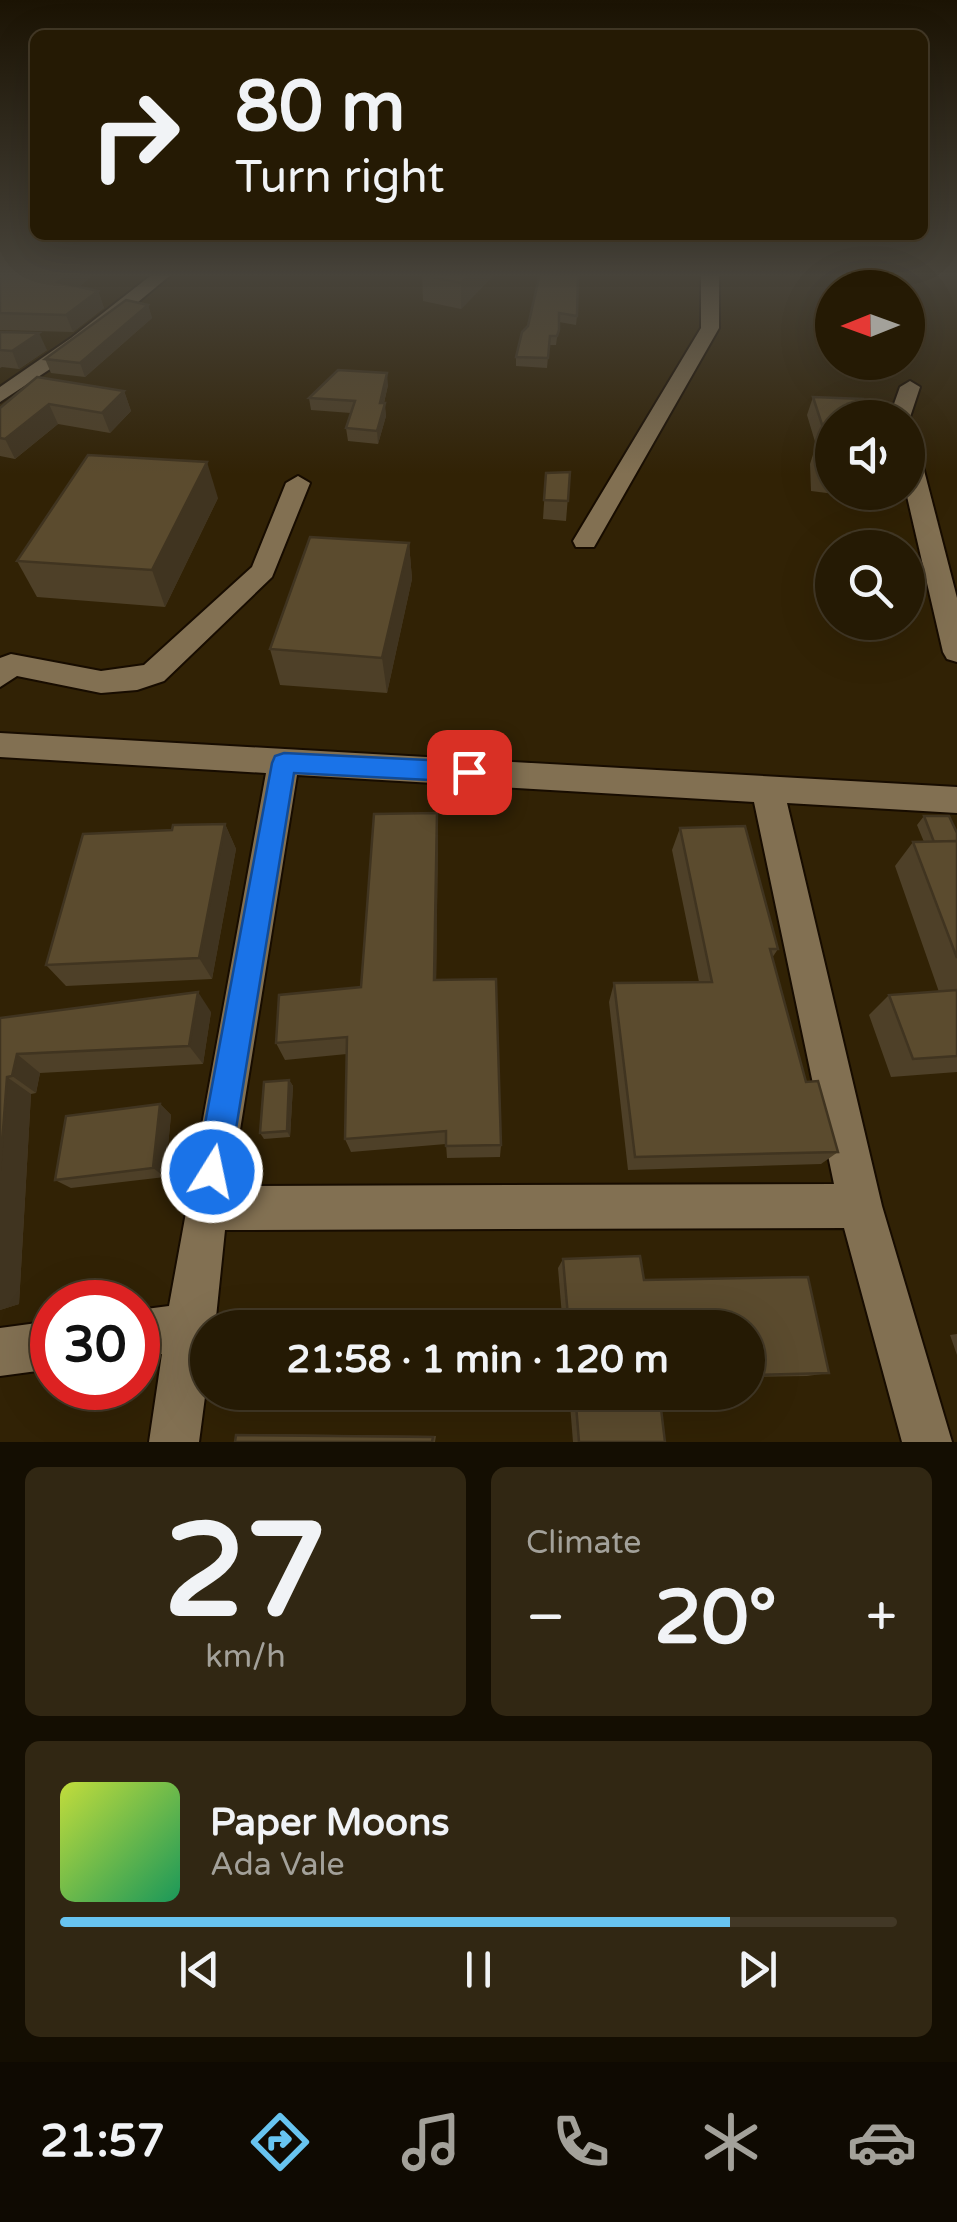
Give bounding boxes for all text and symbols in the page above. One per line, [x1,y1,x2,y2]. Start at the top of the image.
text: 80 m [235,66,405,150]
icon: right [70,70,200,200]
text: Turn right [235,151,444,205]
north arrow [815,270,925,380]
map controls [815,270,925,640]
button: sound [815,400,925,510]
button: search [815,530,925,640]
pin [427,730,512,815]
icon: arrive [442,745,497,800]
position arrow [160,1120,264,1224]
speed limit sign: 30 [30,1280,160,1410]
text: 21:58 · 1 min · 120 m [286,1337,669,1383]
text: 27 [164,1495,327,1651]
text: Climate [526,1524,641,1562]
text: 20° [654,1573,777,1663]
text: − [526,1585,565,1651]
text: + [866,1585,897,1651]
text: km/h [205,1638,286,1676]
text: Paper Moons [210,1800,450,1846]
text: Ada Vale [210,1846,345,1884]
icon: previous [172,1942,227,1997]
icon: pause [451,1942,506,1997]
icon: next [730,1942,785,1997]
icon: directions [245,2107,315,2177]
icon: music [396,2107,466,2177]
icon: phone [546,2107,616,2177]
icon: climate [696,2107,766,2177]
icon: car [847,2107,917,2177]
text: 21:57 [40,2115,165,2169]

